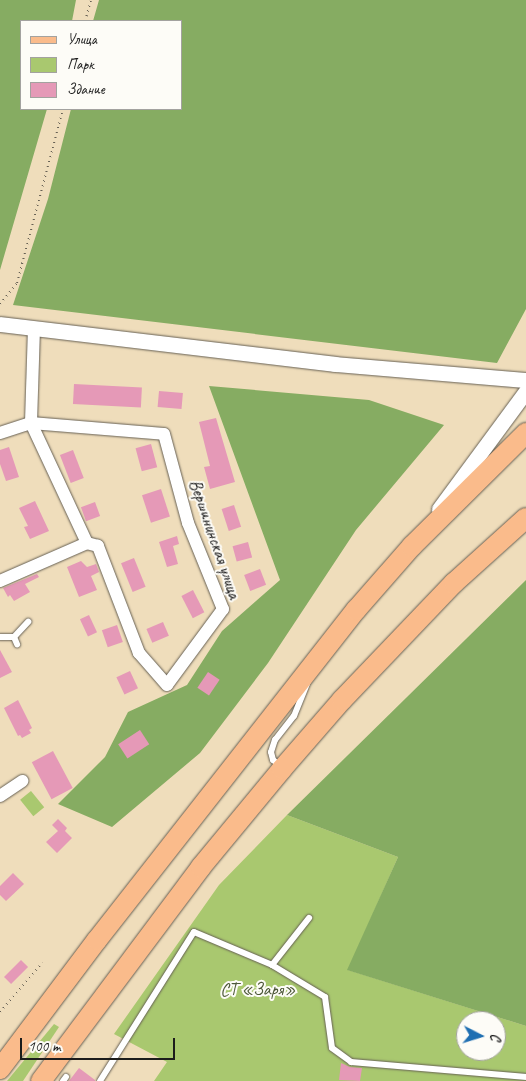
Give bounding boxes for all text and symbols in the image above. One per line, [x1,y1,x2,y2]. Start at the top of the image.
legend [20,20,182,110]
text: Улица [67,30,97,49]
text: Парк [67,55,94,74]
text: Здание [67,80,105,99]
street label: Вершининская улица [184,476,246,602]
park label: СТ «Заря» [220,978,296,1000]
north arrow [456,1011,506,1061]
scale bar [22,1028,178,1060]
text: С [487,1033,504,1041]
text: 100 m [28,1037,60,1056]

